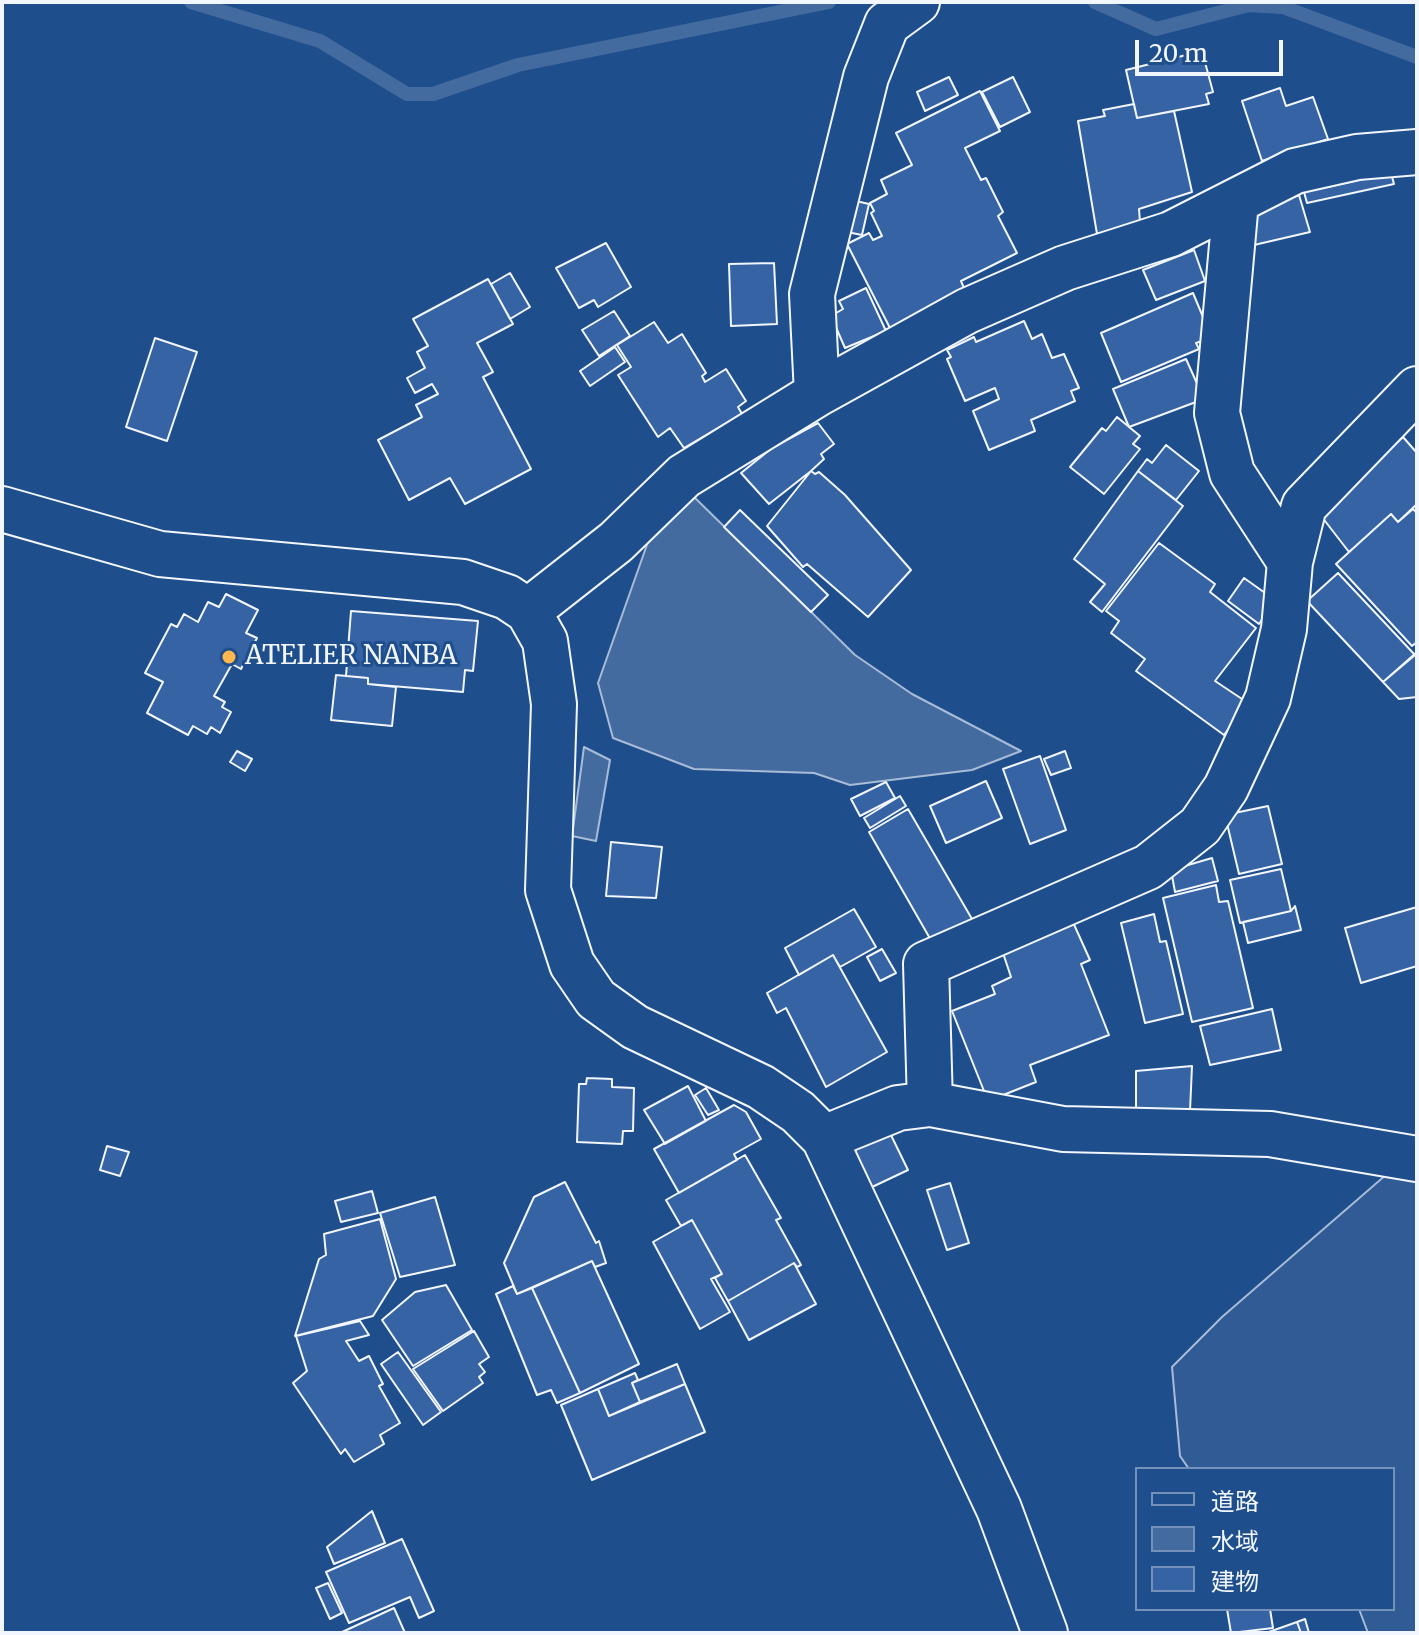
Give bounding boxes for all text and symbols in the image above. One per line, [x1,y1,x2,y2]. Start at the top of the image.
scale bar [1139,24,1287,74]
text: 20 m [1149,38,1208,69]
place label: ATELIER NANBA [245,641,457,673]
marker: ATELIER NANBA [220,648,238,666]
legend [1135,1467,1395,1611]
text: 道路 [1211,1486,1259,1517]
text: 水域 [1211,1526,1259,1557]
text: 建物 [1211,1566,1259,1597]

